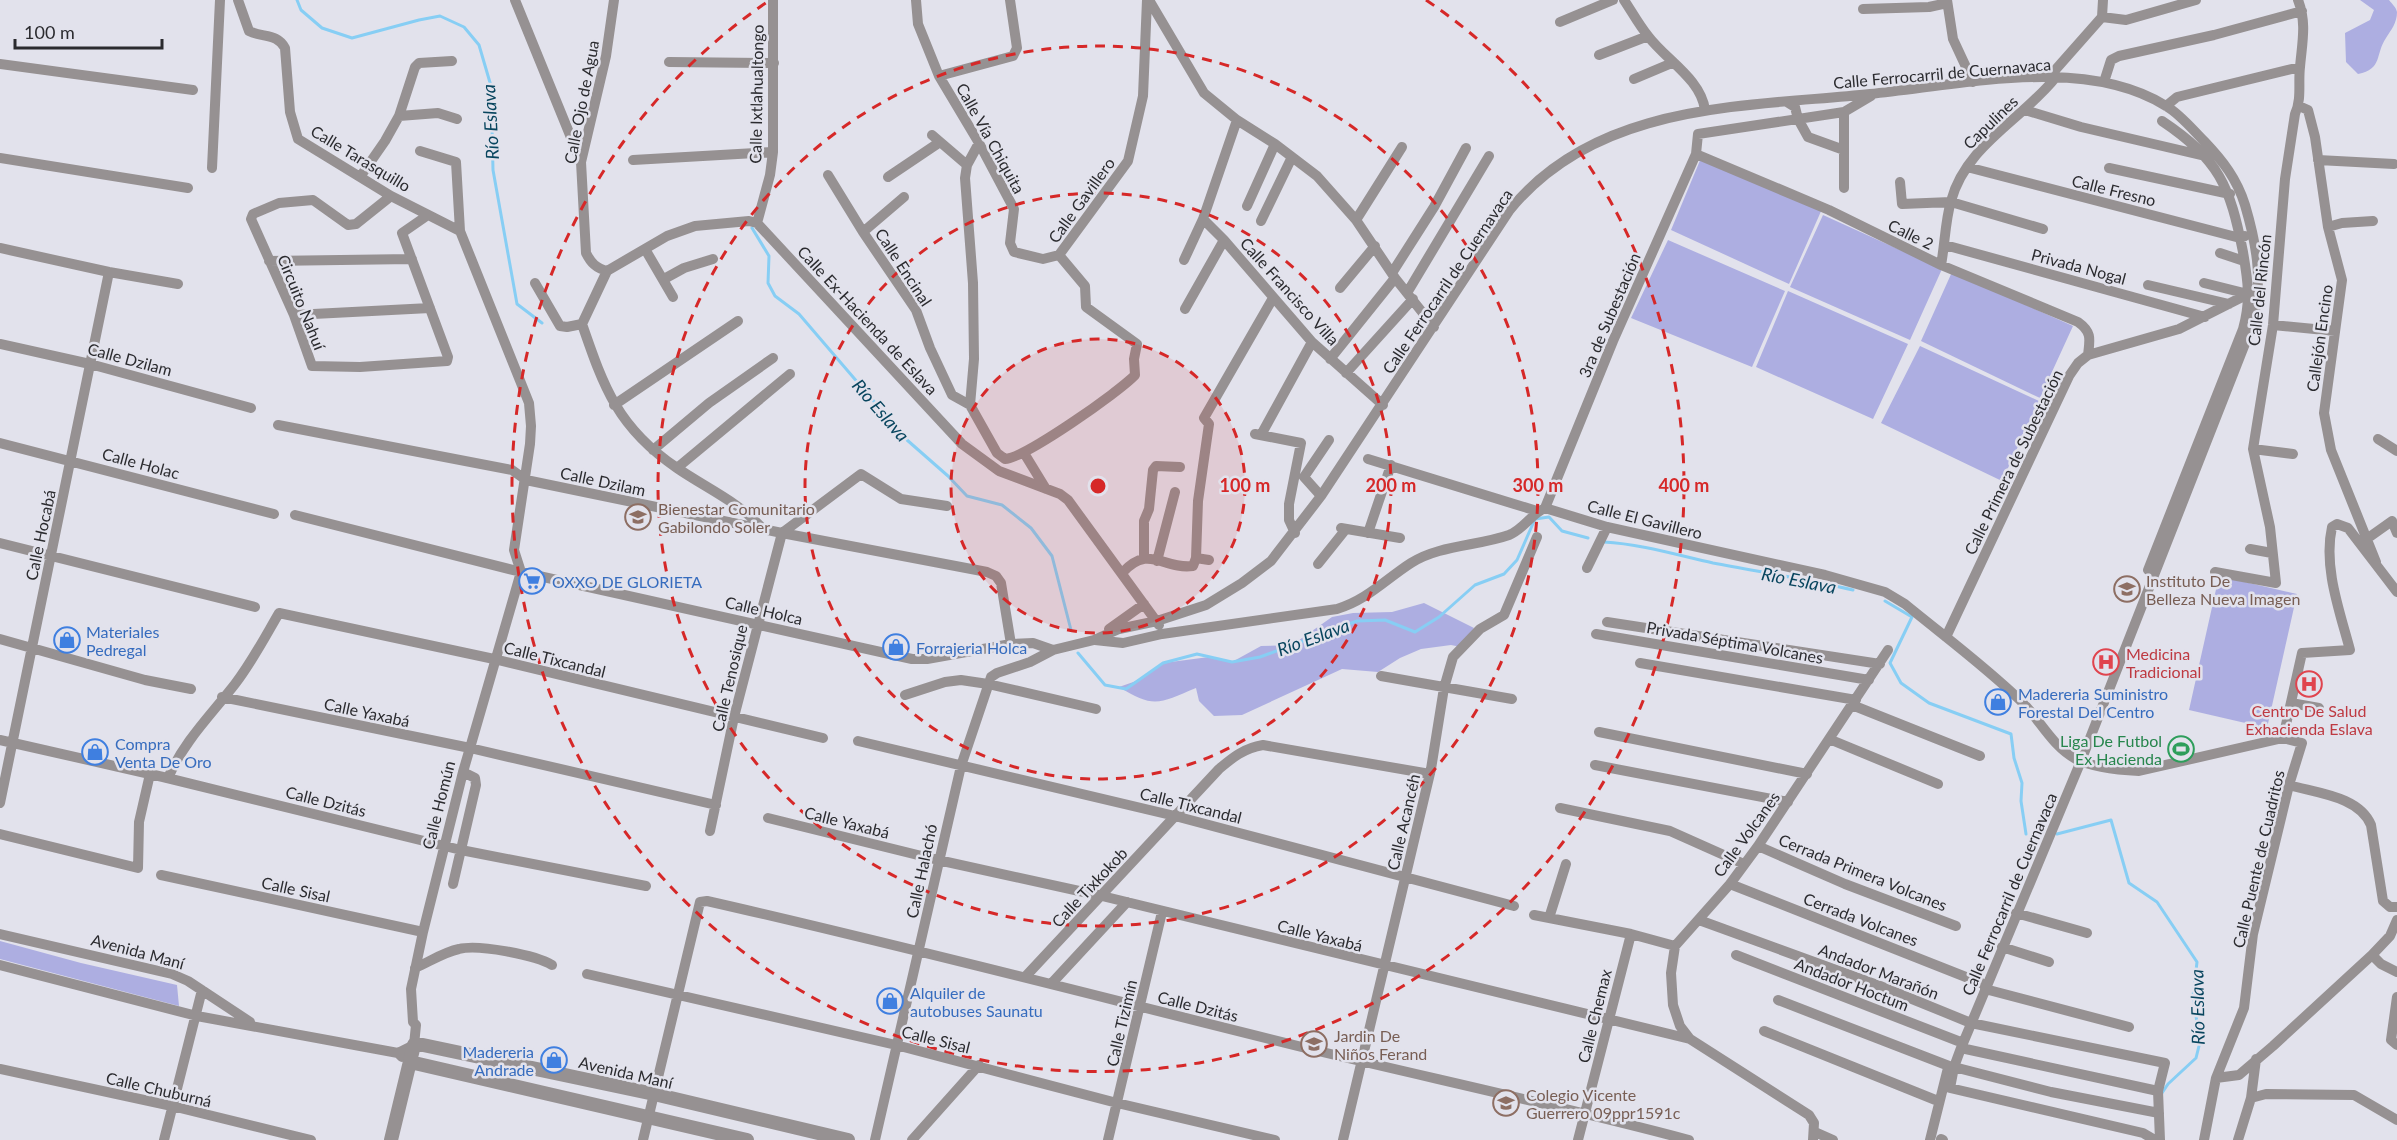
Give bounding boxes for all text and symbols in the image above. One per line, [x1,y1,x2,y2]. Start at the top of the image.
scale bar [15,12,162,50]
text: 100 m [24,21,75,43]
street label: Calle Ixtlahualtongo [745,24,767,164]
street label: Calle Ojo de Agua [560,39,602,165]
street label: Calle Ferrocarril de Cuernavaca [1832,54,2052,92]
street label: Calle Vía Chiquita [953,79,1029,197]
water label: Río Eslava [477,84,503,160]
street label: Capulines [1959,91,2021,153]
street label: Calle Tarasquillo [308,121,414,195]
street label: Calle Gavillero [1044,154,1118,246]
street label: Calle Fresno [2070,170,2158,210]
street label: Calle Ferrocarril de Cuernavaca [1378,185,1516,377]
street label: Calle 2 [1885,215,1937,253]
street label: Calle Encinal [872,225,936,309]
street label: Calle Francisco Villa [1237,233,1343,349]
street label: Calle del Rincón [2244,233,2274,347]
street label: Calle Ex-Hacienda de Eslava [794,242,942,398]
street label: Privada Nogal [2030,244,2128,288]
street label: 3ra de Subestación [1574,250,1644,380]
street label: Circuito Nahuí [274,252,330,353]
street label: Callejón Encino [2302,283,2336,393]
street label: Calle Dzilam [86,339,174,379]
street label: Calle Primera de Subestación [1960,366,2066,558]
water label: Río Eslava [848,374,914,446]
street label: Calle Holac [100,444,182,483]
street label: Calle Dzilam [559,463,647,499]
text: 100 m [1220,474,1270,496]
text: 200 m [1366,474,1416,496]
text: 300 m [1513,474,1563,496]
text: 400 m [1659,474,1709,496]
centre of rings [1088,476,1108,496]
street label: Calle Hocabá [21,488,59,582]
street label: Calle El Gavillero [1586,496,1704,542]
place label: Bienestar Comunitario Gabilondo Soler [658,499,815,536]
school or university icon: Bienestar Comunitario Gabilondo Soler [623,502,653,532]
water label: Río Eslava [1760,562,1838,598]
supermarket icon: OXXO DE GLORIETA [517,566,547,596]
place label: Instituto De Belleza Nueva Imagen [2146,571,2300,608]
place label: OXXO DE GLORIETA [552,572,702,591]
school or university icon: Instituto De Belleza Nueva Imagen [2112,574,2142,604]
street label: Calle Holca [723,592,805,628]
water label: Río Eslava [1274,614,1352,660]
street label: Privada Séptima Volcanes [1645,617,1825,667]
place label: Materiales Pedregal [86,622,159,659]
street label: Calle Tenosique [707,623,751,733]
shop icon: Materiales Pedregal [52,625,82,655]
shop icon: Forrajeria Holca [881,632,911,662]
street label: Calle Tixcandal [502,637,608,681]
place label: Forrajeria Holca [916,638,1027,657]
place label: Medicina Tradicional [2126,644,2201,681]
hospital icon: Medicina Tradicional [2091,647,2121,677]
hospital icon: Centro De Salud Exhacienda Eslava [2294,669,2324,699]
place label: Madereria Suministro Forestal Del Centro [2018,684,2168,721]
shop icon: Madereria Suministro Forestal Del Centro [1983,687,2013,717]
street label: Calle Yaxabá [322,694,412,730]
place label: Centro De Salud Exhacienda Eslava [2245,701,2373,738]
place label: Liga De Futbol Ex Hacienda [2060,731,2162,768]
place label: Compra Venta De Oro [115,734,212,771]
sports icon: Liga De Futbol Ex Hacienda [2166,734,2196,764]
shop icon: Compra Venta De Oro [80,737,110,767]
street label: Calle Homún [418,759,458,851]
street label: Calle Puente de Cuadritos [2228,768,2288,950]
street label: Calle Acancéh [1383,772,1423,872]
street label: Calle Dzitás [284,782,368,820]
street label: Calle Tixcandal [1138,783,1244,827]
street label: Calle Volcanes [1709,788,1783,880]
street label: Calle Ferrocarril de Cuernavaca [1958,790,2060,998]
street label: Calle Yaxabá [802,802,892,842]
street label: Calle Halachó [902,822,940,920]
street label: Cerrada Primera Volcanes [1776,830,1950,914]
street label: Calle Tixkokob [1047,843,1131,931]
street label: Calle Sisal [260,872,332,906]
street label: Cerrada Volcanes [1801,888,1921,950]
street label: Calle Yaxabá [1275,915,1365,955]
street label: Avenida Maní [89,929,188,973]
street label: Andador Marañón [1816,939,1942,1003]
street label: Andador Hoctum [1792,953,1912,1015]
street label: Calle Chemax [1573,967,1615,1065]
water label: Río Eslava [2185,969,2209,1045]
street label: Calle Tizimín [1102,978,1140,1068]
place label: Alquiler de autobuses Saunatu [910,983,1043,1020]
shop icon: Alquiler de autobuses Saunatu [875,986,905,1016]
street label: Calle Dzitás [1156,987,1240,1025]
street label: Calle Sisal [900,1021,972,1057]
place label: Jardin De Niños Ferand [1334,1026,1427,1063]
school or university icon: Jardin De Niños Ferand [1299,1029,1329,1059]
place label: Madereria Andrade [462,1042,534,1079]
shop icon: Madereria Andrade [539,1045,569,1075]
street label: Avenida Maní [577,1052,676,1092]
street label: Calle Chuburná [104,1068,214,1110]
place label: Colegio Vicente Guerrero 09ppr1591c [1526,1085,1681,1122]
school or university icon: Colegio Vicente Guerrero 09ppr1591c [1491,1088,1521,1118]

